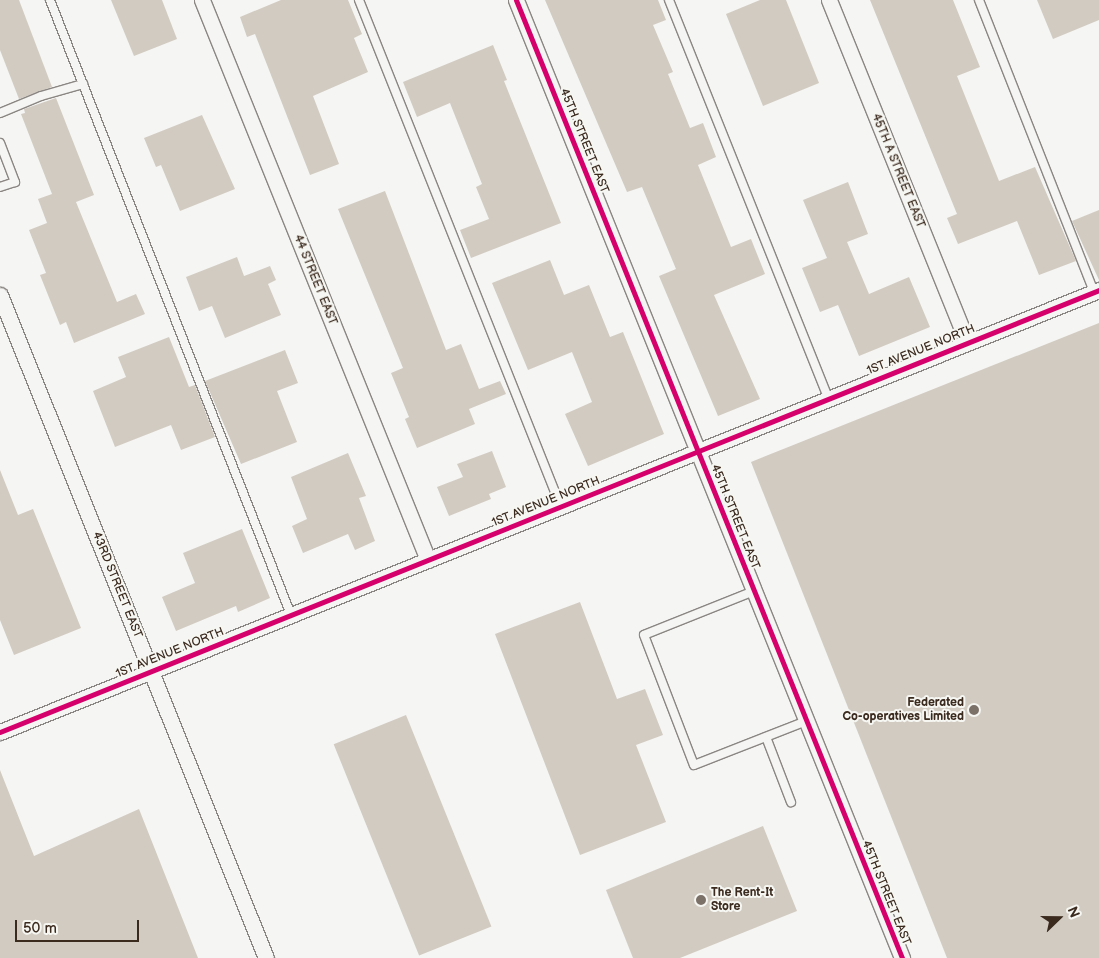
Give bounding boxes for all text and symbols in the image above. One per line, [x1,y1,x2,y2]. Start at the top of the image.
street label: 45TH STREET EAST [556,86,612,196]
street label: 45TH A STREET EAST [868,111,928,231]
street label: 44 STREET EAST [290,233,340,327]
street label: 1ST AVENUE NORTH [865,322,977,378]
street label: 45TH STREET EAST [707,462,763,572]
street label: 1ST AVENUE NORTH [490,474,602,530]
street label: 43RD STREET EAST [89,530,145,640]
street label: 1ST AVENUE NORTH [114,625,226,681]
place label: Federated Co-operatives Limited [842,696,964,724]
marker: Federated Co-operatives Limited [968,704,980,716]
street label: 45TH STREET EAST [858,838,914,948]
place label: The Rent-It Store [711,886,773,914]
north arrow [1034,893,1084,943]
marker: The Rent-It Store [695,894,707,906]
text: N [1064,904,1083,920]
scale bar [18,910,141,942]
text: 50 m [23,919,57,938]

